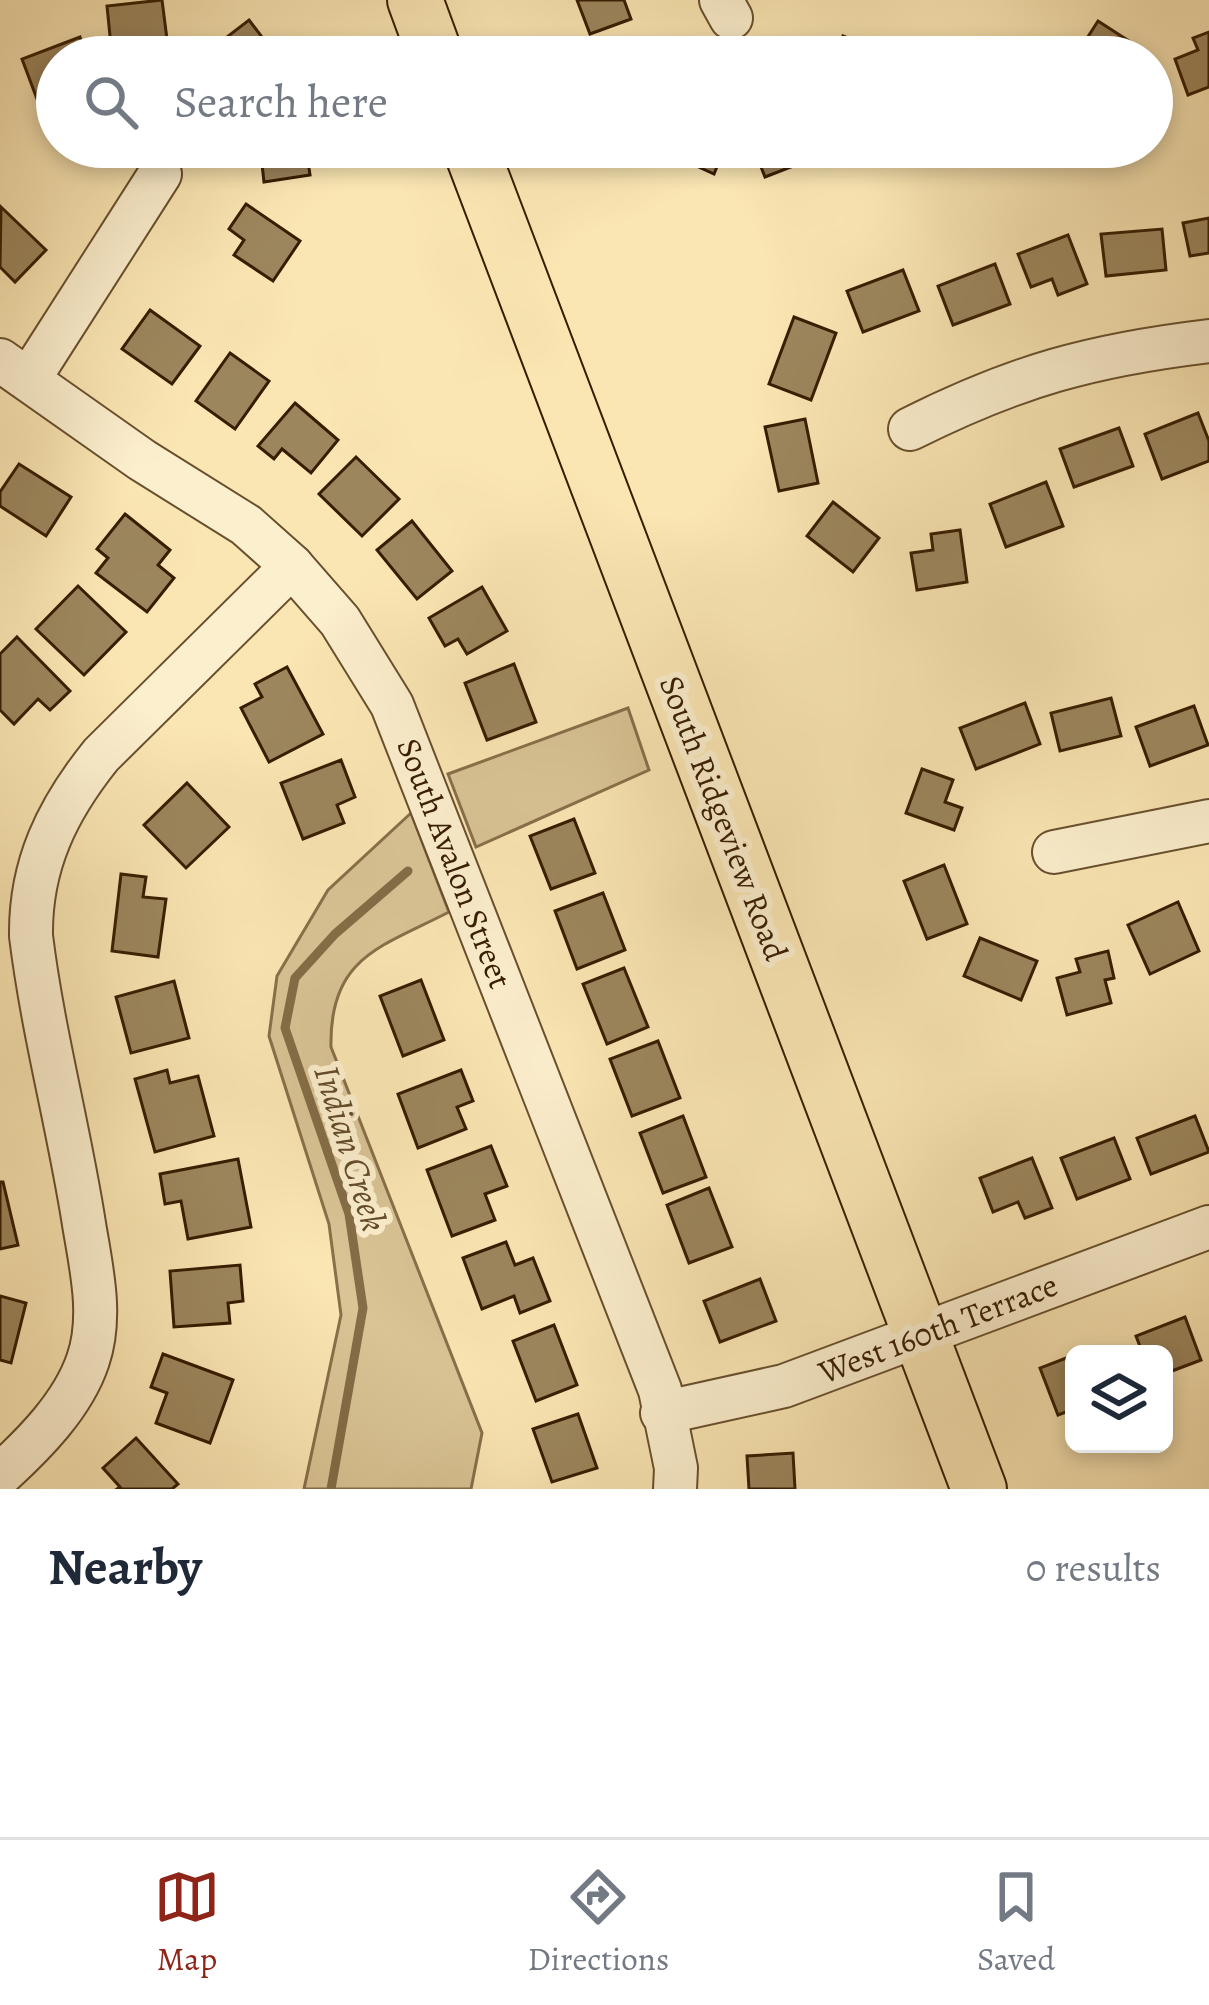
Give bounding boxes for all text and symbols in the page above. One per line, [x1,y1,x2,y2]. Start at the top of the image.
search box [36,36,1173,168]
icon: search [78,69,144,135]
text: Search here [174,71,388,133]
street label: South Ridgeview Road [649,669,799,967]
street label: South Avalon Street [387,731,523,995]
water label: Indian Creek [302,1059,400,1237]
street label: West 160th Terrace [811,1262,1064,1395]
map controls [1065,1345,1173,1453]
button: layers [1065,1345,1173,1453]
text: Nearby [48,1532,202,1602]
text: 0 results [1026,1541,1161,1594]
tab: Map [154,1864,220,1981]
tab: Directions [528,1864,669,1981]
tab: Saved [977,1864,1055,1981]

